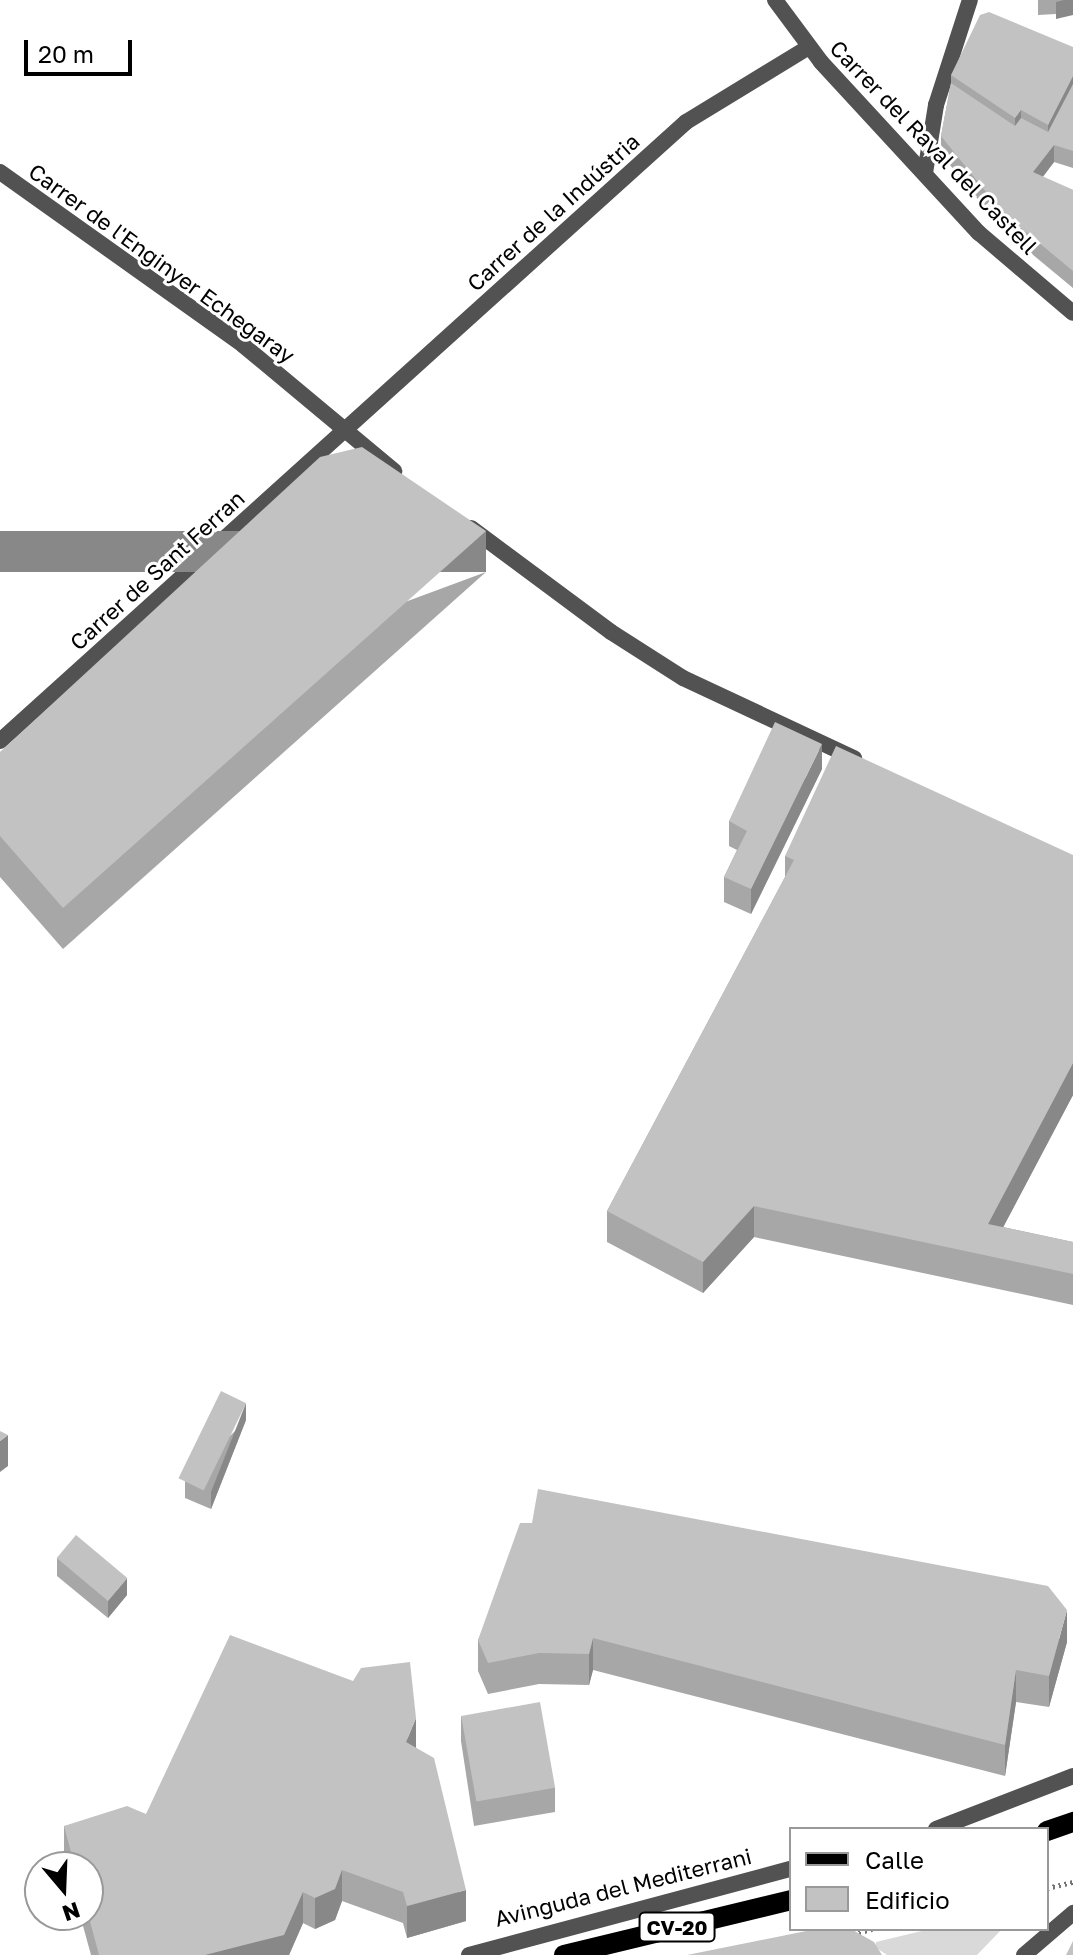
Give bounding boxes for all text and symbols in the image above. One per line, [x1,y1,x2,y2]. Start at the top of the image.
scale bar [28,24,136,74]
street label: Carrer del Raval del Castell [825,35,1043,259]
text: 20 m [38,39,94,68]
street label: Carrer de la Indústria [461,128,645,296]
street label: Carrer de l'Enginyer Echegaray [24,158,300,368]
street label: Carrer de Sant Ferran [64,485,250,655]
legend [789,1827,1049,1931]
street label: Avinguda del Mediterrani [492,1842,754,1932]
text: Calle [865,1845,924,1874]
north arrow [24,1851,104,1931]
text: Edificio [865,1885,950,1914]
text: N [59,1897,84,1928]
road number: CV-20 [637,1911,717,1943]

